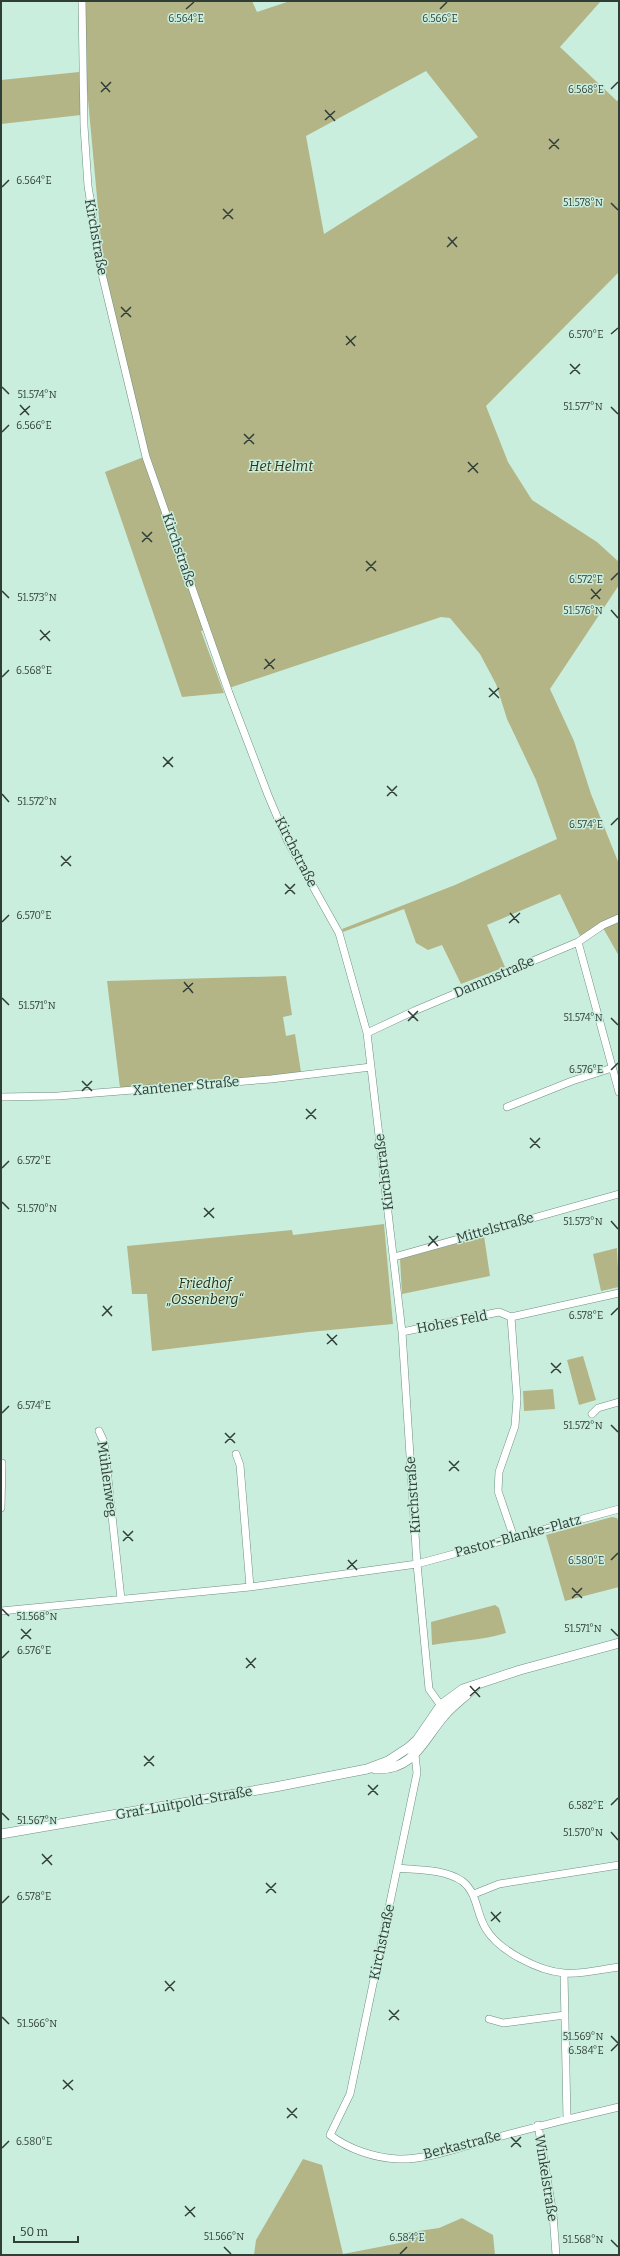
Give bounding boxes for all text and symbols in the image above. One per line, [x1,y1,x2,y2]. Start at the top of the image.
text: 6.564°E [168,13,204,25]
text: 6.566°E [422,13,458,25]
text: 6.568°E [568,84,604,96]
text: 6.564°E [16,175,52,187]
text: 51.578°N [563,197,603,209]
street label: Kirchstraße [81,198,111,276]
text: 6.570°E [569,329,603,341]
text: 51.574°N [17,389,57,401]
text: 51.577°N [563,401,603,413]
text: 6.566°E [16,420,52,432]
park label: Het Helmt [249,458,314,475]
street label: Kirchstraße [158,511,200,589]
text: 6.572°E [569,574,603,586]
text: 51.573°N [17,592,57,604]
text: 51.576°N [563,605,603,617]
text: 6.568°E [16,665,52,677]
text: 51.572°N [17,796,57,808]
street label: Kirchstraße [271,814,321,890]
text: 6.574°E [569,819,603,831]
text: 6.570°E [17,910,51,922]
street label: Dammstraße [451,952,537,1002]
text: 51.571°N [18,1000,56,1012]
text: 51.574°N [563,1012,603,1024]
text: 6.576°E [569,1064,603,1076]
street label: Xantener Straße [132,1073,240,1099]
street label: Kirchstraße [371,1133,397,1211]
text: 6.572°E [17,1155,51,1167]
text: 51.570°N [17,1203,57,1215]
street label: Mittelstraße [454,1209,536,1247]
text: 51.573°N [563,1216,603,1228]
park label: Friedhof „Ossenberg“ [166,1275,244,1308]
street label: Hohes Feld [415,1307,489,1337]
text: 6.578°E [569,1310,603,1322]
text: 6.574°E [17,1400,51,1412]
text: 51.572°N [563,1420,603,1432]
street label: Mühlenweg [93,1440,121,1518]
street label: Kirchstraße [402,1456,424,1534]
street label: Pastor-Blanke-Platz [453,1511,583,1561]
text: 6.580°E [568,1555,604,1567]
text: 51.568°N [16,1611,58,1623]
text: 51.571°N [564,1623,602,1635]
text: 6.576°E [17,1645,51,1657]
street label: Graf-Luitpold-Straße [114,1783,254,1823]
text: 6.582°E [568,1800,604,1812]
text: 51.567°N [17,1815,57,1827]
text: 51.570°N [563,1827,603,1839]
text: 6.578°E [17,1891,51,1903]
street label: Kirchstraße [366,1902,398,1982]
text: 51.566°N [17,2018,57,2030]
text: 51.569°N [563,2031,603,2043]
text: 6.584°E [568,2045,604,2057]
street label: Berkastraße [421,2127,503,2163]
street label: Winkelstraße [531,2133,561,2223]
text: 6.580°E [16,2136,52,2148]
scale bar [14,2218,78,2244]
text: 50 m [20,2225,49,2239]
text: 51.566°N [204,2231,244,2243]
text: 6.584°E [389,2232,425,2244]
text: 51.568°N [562,2234,604,2246]

